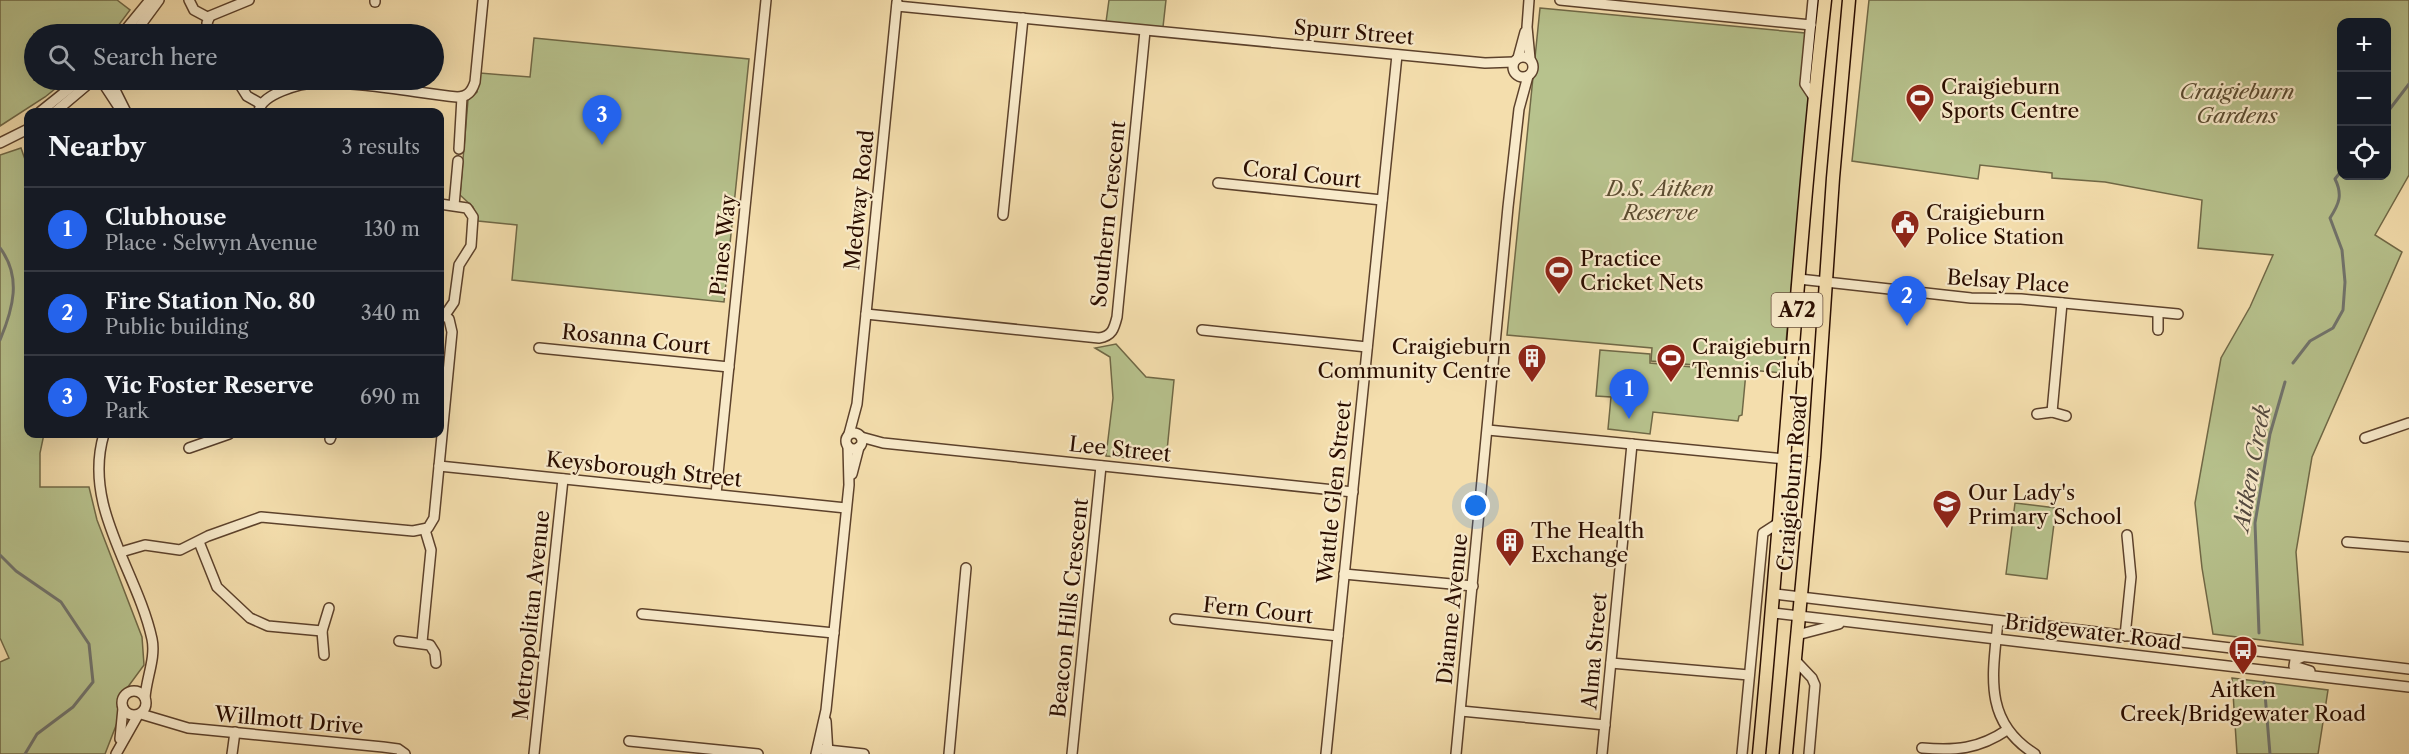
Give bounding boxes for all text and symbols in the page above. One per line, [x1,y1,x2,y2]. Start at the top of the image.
street label: Spurr Street [1293,14,1416,50]
map controls [2337,18,2391,180]
button: + [2337,18,2391,72]
search box [24,24,444,90]
icon: search [45,41,78,74]
text: Search here [93,44,218,71]
button: − [2337,72,2391,126]
place label: Craigieburn Sports Centre [1941,74,2079,123]
park label: Craigieburn Gardens [2180,79,2294,128]
sports icon: Craigieburn Sports Centre [1904,82,1936,124]
pin: 3 [582,96,622,145]
street label: Southern Crescent [1086,119,1130,308]
button: locate [2337,126,2391,180]
street label: Medway Road [839,128,879,271]
text: Nearby [48,131,146,163]
text: 3 results [342,135,420,159]
street label: Coral Court [1242,155,1363,193]
park label: D.S. Aitken Reserve [1604,176,1714,225]
street label: Pines Way [705,192,741,297]
place label: Craigieburn Police Station [1926,200,2064,249]
text: Clubhouse [105,204,226,231]
public building icon: Craigieburn Police Station [1889,208,1921,250]
text: 1 [63,217,72,241]
text: 130 m [364,217,420,241]
text: Place · Selwyn Avenue [105,231,317,255]
place label: Practice Cricket Nets [1580,246,1704,295]
sports icon: Practice Cricket Nets [1543,254,1575,296]
street label: Belsay Place [1946,264,2070,298]
pin: 2 [1888,276,1926,326]
text: Fire Station No. 80 [105,288,316,315]
road number: A72 [1772,293,1822,327]
text: 2 [62,301,73,325]
text: 340 m [361,301,420,325]
text: Public building [105,315,248,339]
street label: Rosanna Court [560,319,712,359]
place label: Craigieburn Community Centre [1317,334,1511,383]
place label: Craigieburn Tennis Club [1692,334,1813,383]
building icon: Craigieburn Community Centre [1516,342,1548,384]
sports icon: Craigieburn Tennis Club [1655,342,1687,384]
pin: 1 [1610,370,1648,419]
text: Vic Foster Reserve [105,372,314,399]
text: 3 [62,385,73,409]
text: 690 m [360,385,420,409]
street label: Craigieburn Road [1772,394,1812,572]
text: Park [105,399,148,423]
street label: Wattle Glen Street [1312,399,1356,586]
water label: Aitken Creek [2227,402,2276,536]
street label: Lee Street [1068,431,1173,467]
street label: Keysborough Street [545,446,744,492]
place label: Our Lady's Primary School [1968,480,2122,529]
school or university icon: Our Lady's Primary School [1931,488,1963,530]
your location [1461,491,1490,520]
street label: Beacon Hills Crescent [1045,496,1093,719]
street label: Metropolitan Avenue [508,509,554,721]
place label: The Health Exchange [1531,518,1644,567]
building icon: The Health Exchange [1494,526,1526,568]
street label: Dianne Avenue [1432,532,1472,686]
street label: Alma Street [1576,591,1612,712]
street label: Fern Court [1202,592,1315,628]
street label: Bridgewater Road [2003,609,2183,655]
bus stop icon: Aitken Creek/Bridgewater Road [2227,634,2259,676]
place label: Aitken Creek/Bridgewater Road [2120,677,2366,726]
street label: Willmott Drive [213,701,364,739]

